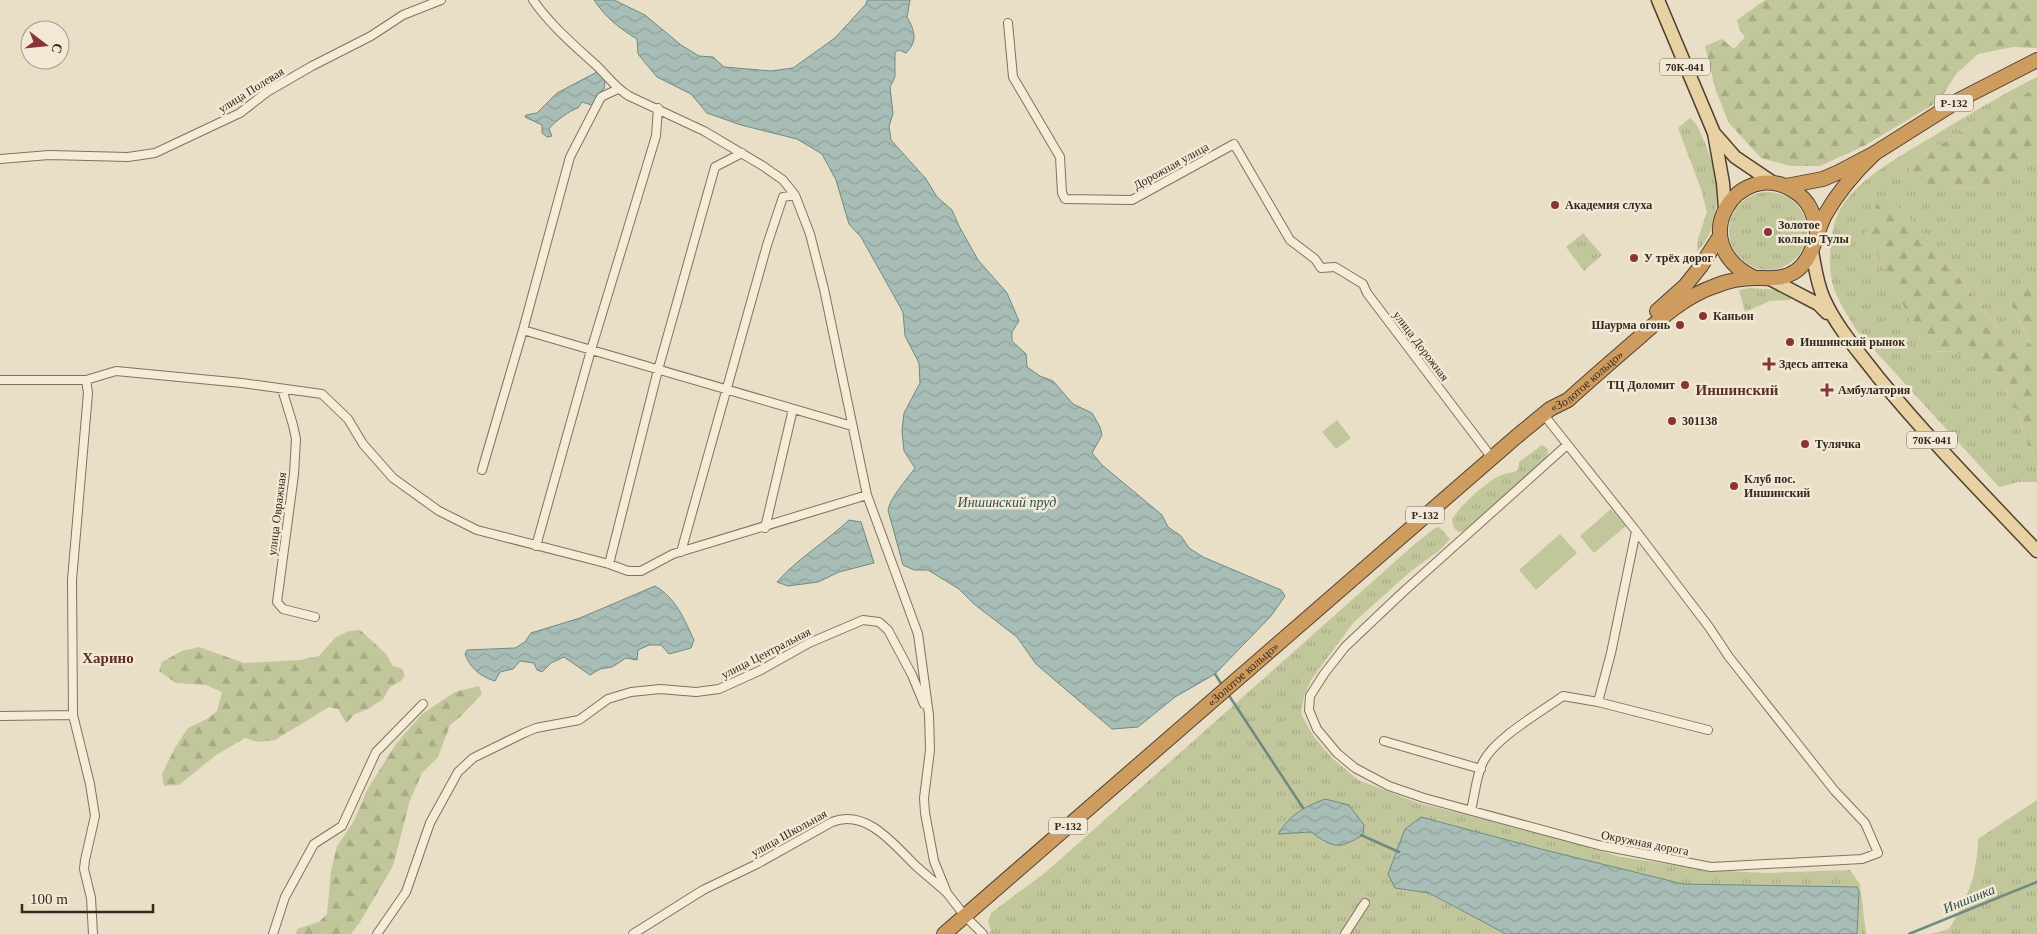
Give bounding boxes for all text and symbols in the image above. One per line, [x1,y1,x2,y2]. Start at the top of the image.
north arrow [20,20,70,70]
text: С [48,42,66,55]
road number: 70К-041 [1660,58,1710,76]
street label: улица Полевая [216,64,287,116]
road number: Р-132 [1935,95,1973,112]
street label: Дорожная улица [1131,139,1212,193]
place label: Академия слуха [1565,198,1652,212]
marker: Академия слуха [1549,199,1561,211]
place label: Золотое кольцо Тулы [1778,218,1849,246]
marker: Золотое кольцо Тулы [1762,226,1774,238]
place label: У трёх дорог [1644,251,1714,265]
marker: У трёх дорог [1628,252,1640,264]
street label: улица Дорожная [1390,308,1452,384]
place label: Каньон [1713,309,1754,323]
marker: Каньон [1697,310,1709,322]
place label: Шаурма огонь [1591,318,1671,332]
marker: Шаурма огонь [1674,319,1686,331]
place label: Иншинский рынок [1800,335,1905,349]
marker: Иншинский рынок [1784,336,1796,348]
street label: «Золотое кольцо» [1548,348,1626,415]
place label: Здесь аптека [1779,357,1848,371]
marker: Здесь аптека [1763,358,1775,370]
place label: ТЦ Доломит [1607,378,1675,392]
marker: ТЦ Доломит [1679,379,1691,391]
district label: Иншинский [1696,382,1779,398]
marker: Амбулатория [1820,383,1834,397]
place label: Амбулатория [1838,383,1911,397]
place label: 301138 [1682,414,1717,428]
marker: 301138 [1666,415,1678,427]
road number: 70К-041 [1907,432,1957,448]
place label: Тулячка [1815,437,1861,451]
marker: Тулячка [1799,438,1811,450]
street label: улица Овражная [265,471,289,556]
place label: Клуб пос. Иншинский [1744,472,1810,500]
marker: Клуб пос. Иншинский [1728,480,1740,492]
water label: Иншинский пруд [957,495,1056,510]
road number: Р-132 [1406,506,1444,524]
street label: улица Центральная [719,624,814,682]
street label: «Золотое кольцо» [1204,639,1282,709]
district label: Харино [82,650,134,666]
street label: улица Школьная [749,806,830,860]
road number: Р-132 [1049,818,1087,834]
street label: Окружная дорога [1600,828,1691,858]
scale bar [22,882,154,914]
water label: Иншинка [1940,882,1997,917]
text: 100 m [30,891,68,907]

